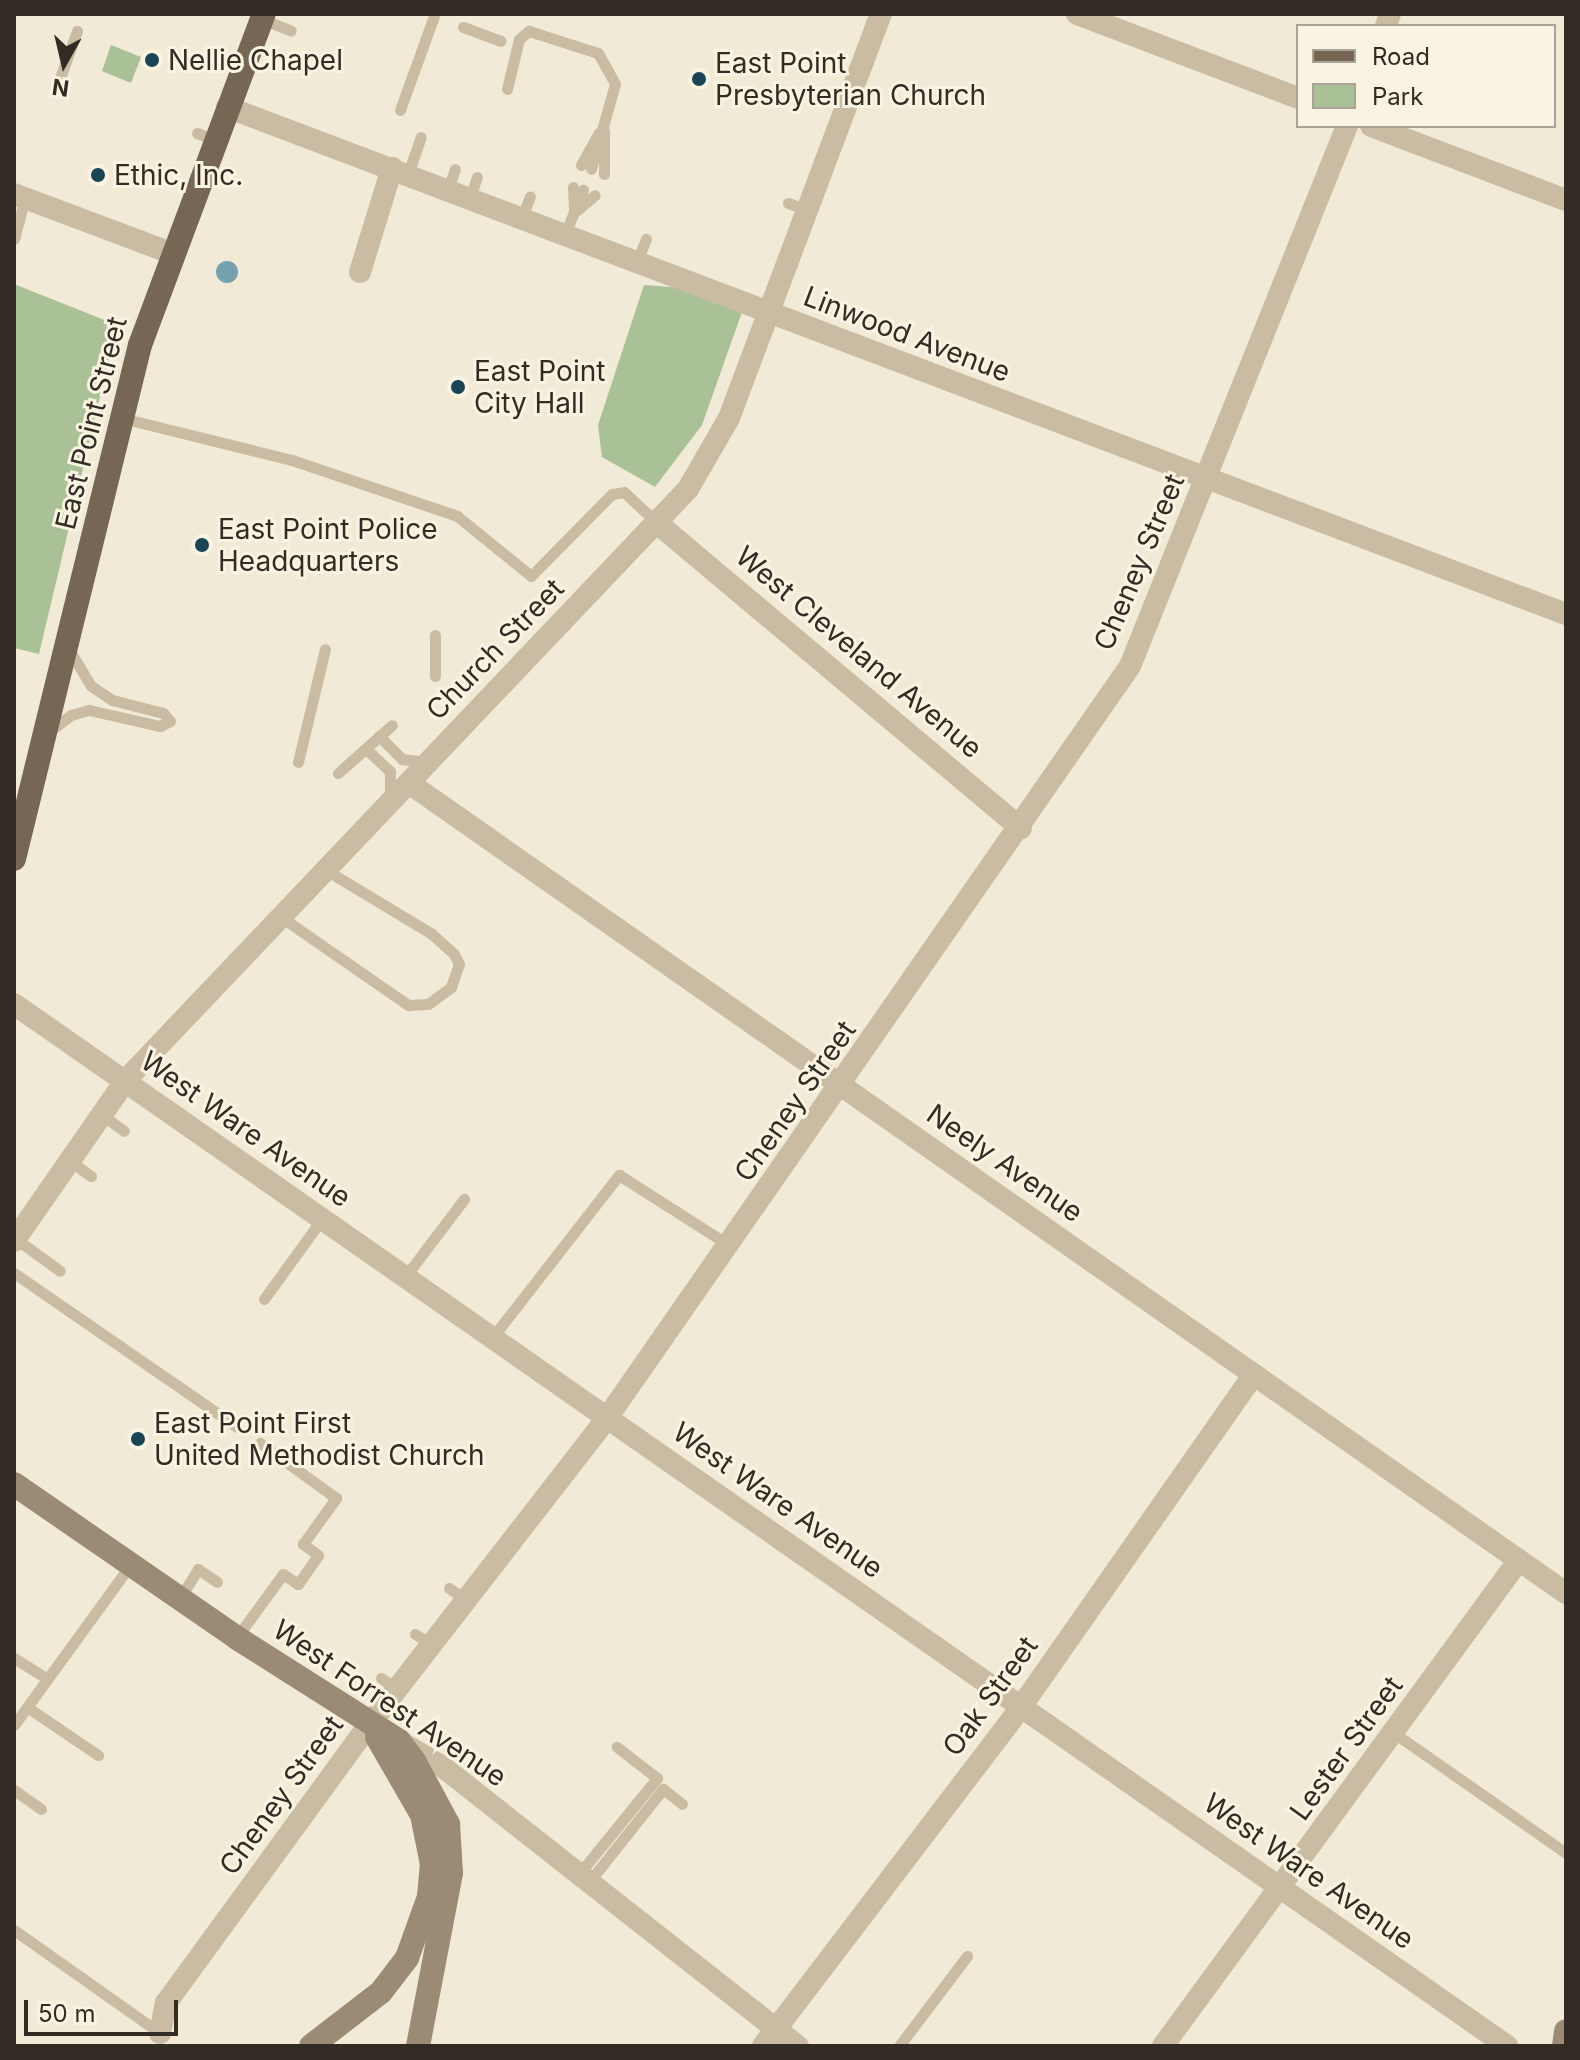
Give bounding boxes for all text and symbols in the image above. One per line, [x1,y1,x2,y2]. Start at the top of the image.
north arrow [24,24,104,104]
legend [1296,24,1556,128]
text: Road [1372,42,1430,71]
place label: Nellie Chapel [168,43,343,77]
place label: East Point Presbyterian Church [715,46,986,112]
marker: Nellie Chapel [143,51,161,69]
marker: East Point Presbyterian Church [690,70,708,88]
text: N [51,74,71,102]
text: Park [1372,82,1423,111]
place label: Ethic, Inc. [114,158,243,192]
marker: Ethic, Inc. [89,166,107,184]
street label: Linwood Avenue [799,279,1015,389]
street label: East Point Street [48,313,134,533]
place label: East Point City Hall [474,354,605,420]
marker: East Point City Hall [449,378,467,396]
street label: Cheney Street [1087,469,1191,655]
place label: East Point Police Headquarters [218,512,438,578]
marker: East Point Police Headquarters [193,536,211,554]
street label: West Cleveland Avenue [729,539,989,765]
street label: Church Street [419,571,571,727]
street label: Cheney Street [727,1014,863,1188]
street label: West Ware Avenue [134,1044,358,1214]
street label: Neely Avenue [921,1097,1089,1229]
place label: East Point First United Methodist Church [154,1406,484,1472]
street label: West Ware Avenue [666,1415,890,1585]
marker: East Point First United Methodist Church [129,1430,147,1448]
street label: West Forrest Avenue [267,1612,513,1794]
street label: Oak Street [935,1630,1045,1762]
street label: Lester Street [1283,1670,1409,1826]
street label: Cheney Street [212,1709,350,1881]
street label: West Ware Avenue [1197,1786,1421,1956]
scale bar [28,1984,182,2034]
text: 50 m [38,1999,96,2028]

